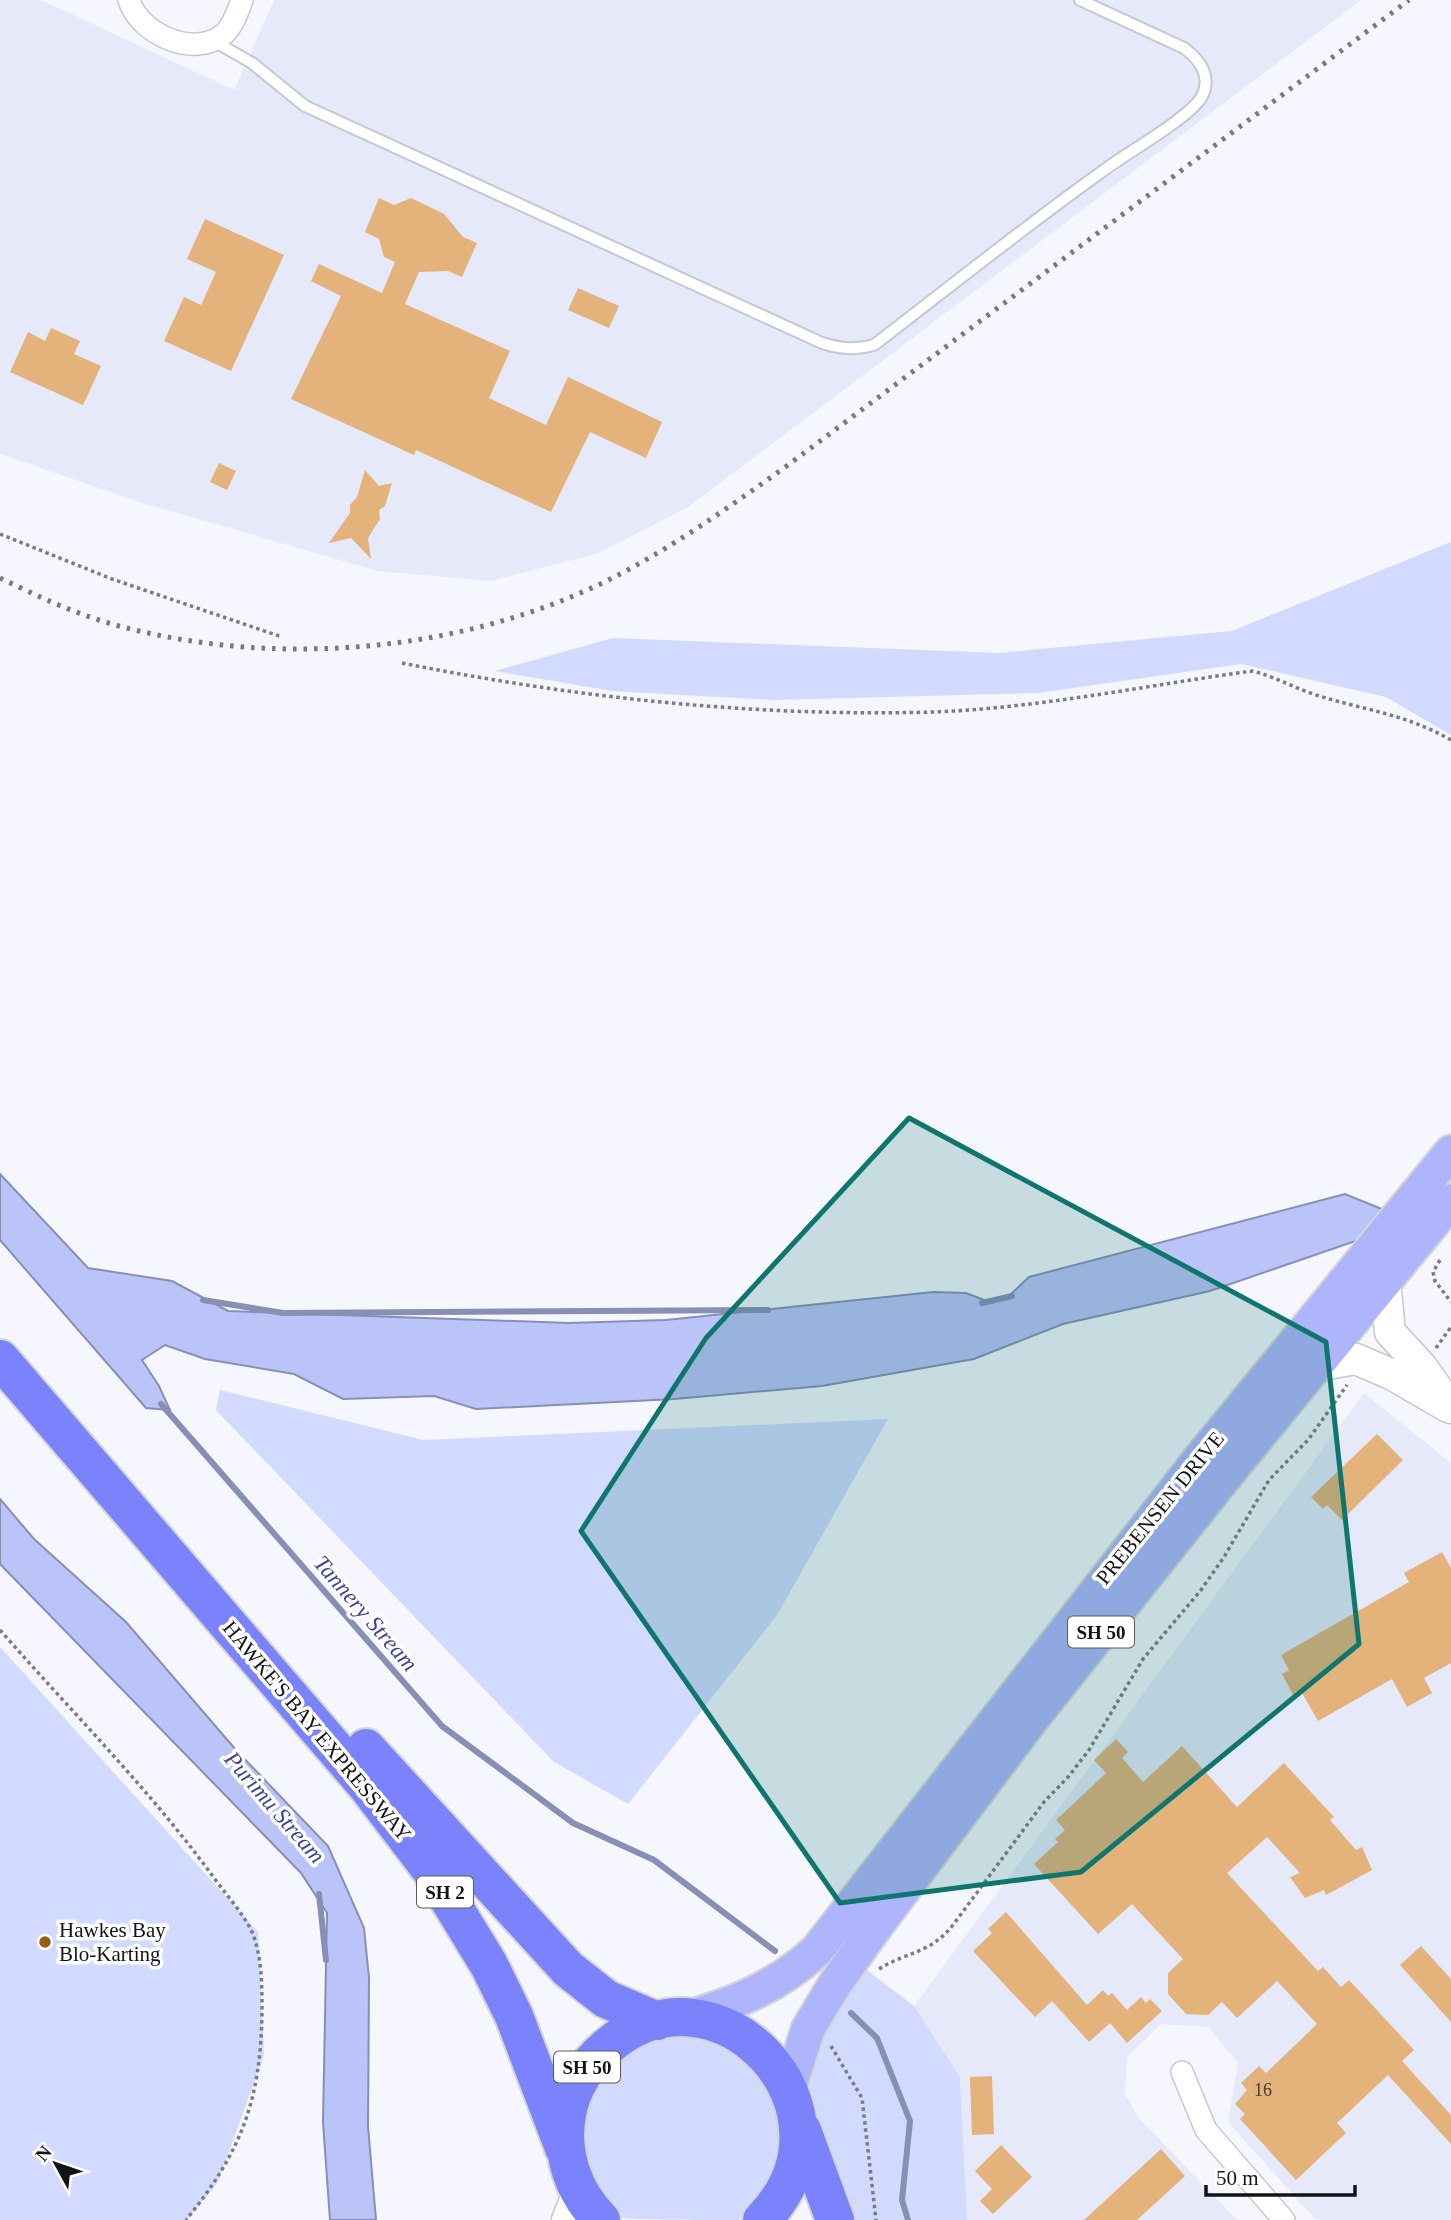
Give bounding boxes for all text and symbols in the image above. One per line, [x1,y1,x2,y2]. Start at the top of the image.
street label: PREBENSEN DRIVE [1091,1427,1229,1589]
water label: Tannery Stream [309,1551,422,1676]
street label: HAWKE'S BAY EXPRESSWAY [218,1616,416,1846]
road number: SH 50 [1068,1616,1134,1648]
water label: Purimu Stream [219,1746,330,1868]
road number: SH 2 [417,1876,473,1908]
place label: Hawkes Bay Blo-Karting [59,1918,166,1966]
marker: Hawkes Bay Blo-Karting [37,1934,53,1950]
road number: SH 50 [554,2052,620,2082]
house number: 16 [1254,2080,1272,2100]
north arrow [21,2129,91,2199]
text: N [31,2141,56,2165]
scale bar [1206,2154,1355,2198]
text: 50 m [1216,2166,1259,2190]

